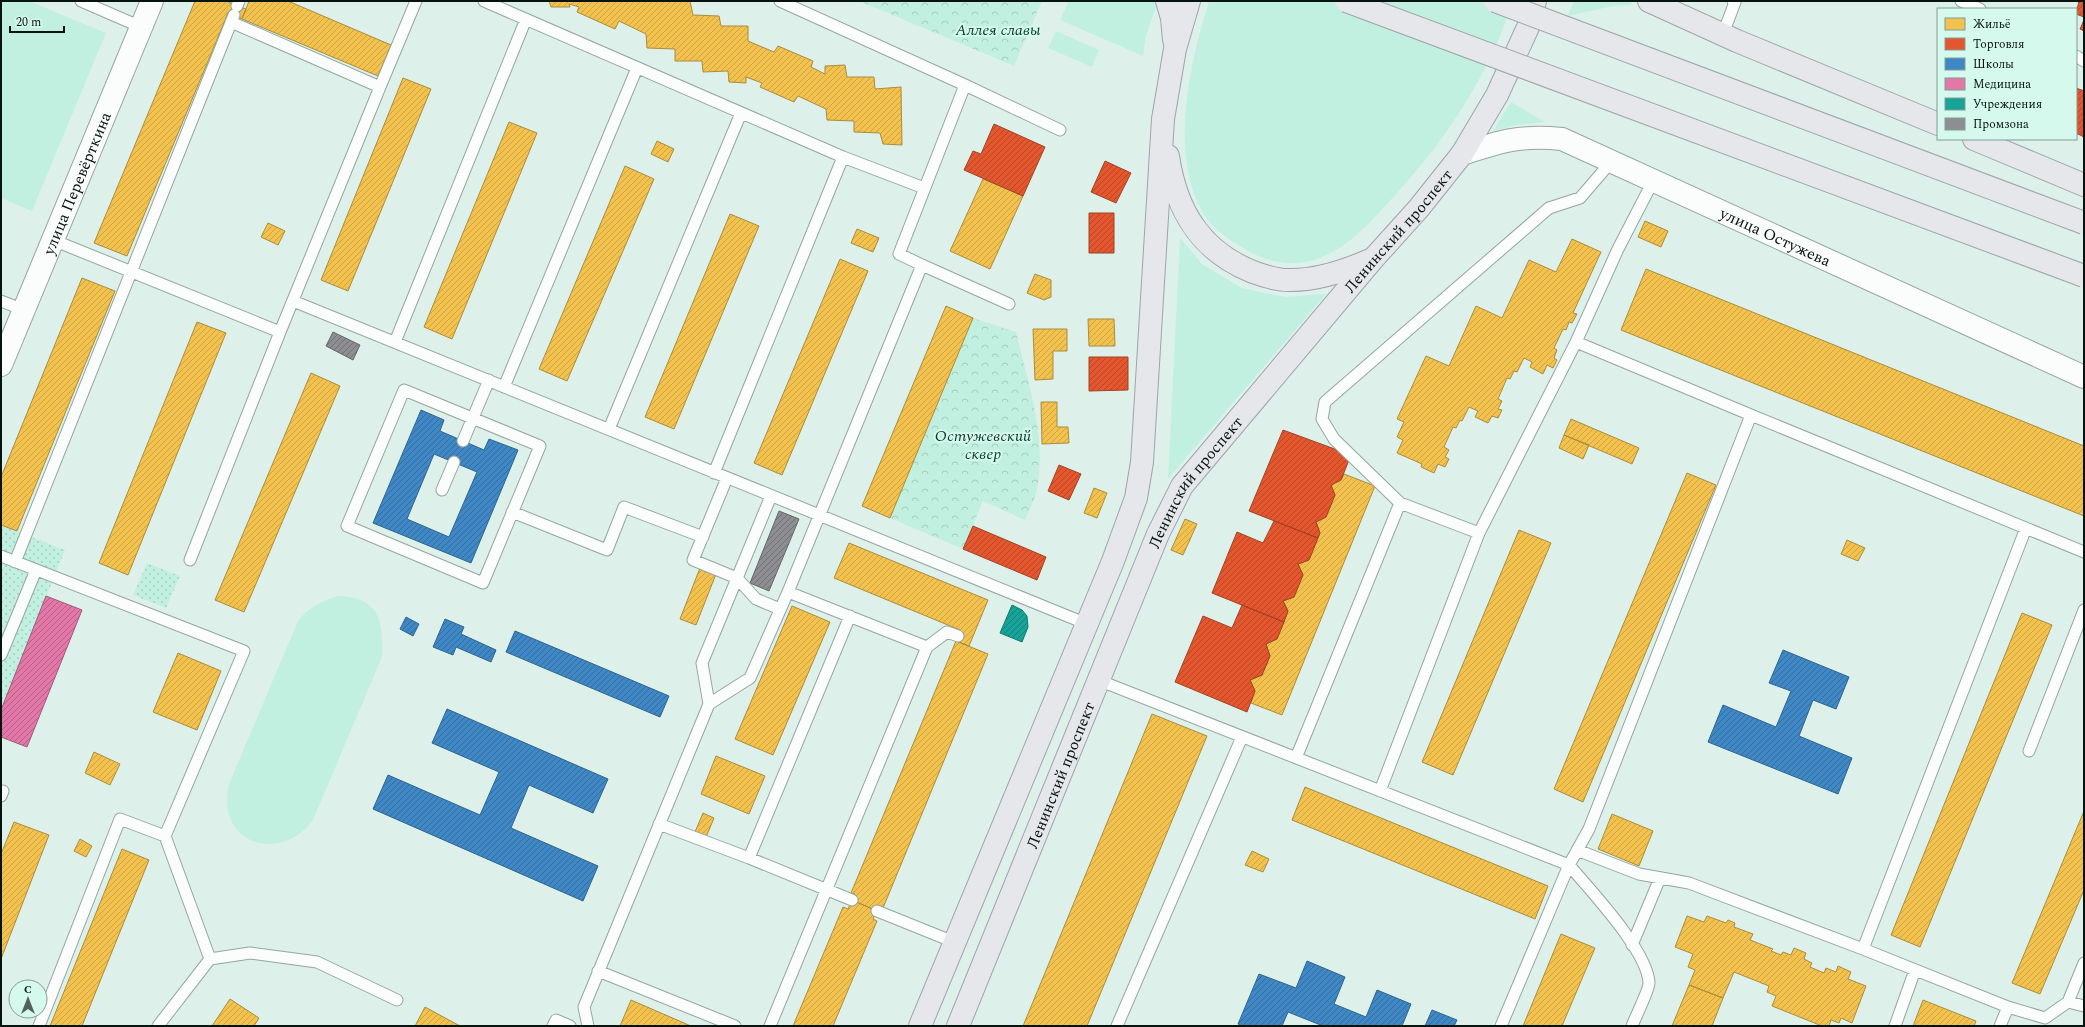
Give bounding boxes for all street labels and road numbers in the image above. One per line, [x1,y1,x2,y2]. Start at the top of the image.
street label: улица Перевёрткина [37,108,118,260]
street label: Ленинский проспект [1338,164,1459,299]
street label: улица Остужева [1715,201,1835,273]
street label: Ленинский проспект [1142,411,1249,552]
street label: Ленинский проспект [1020,698,1102,852]

